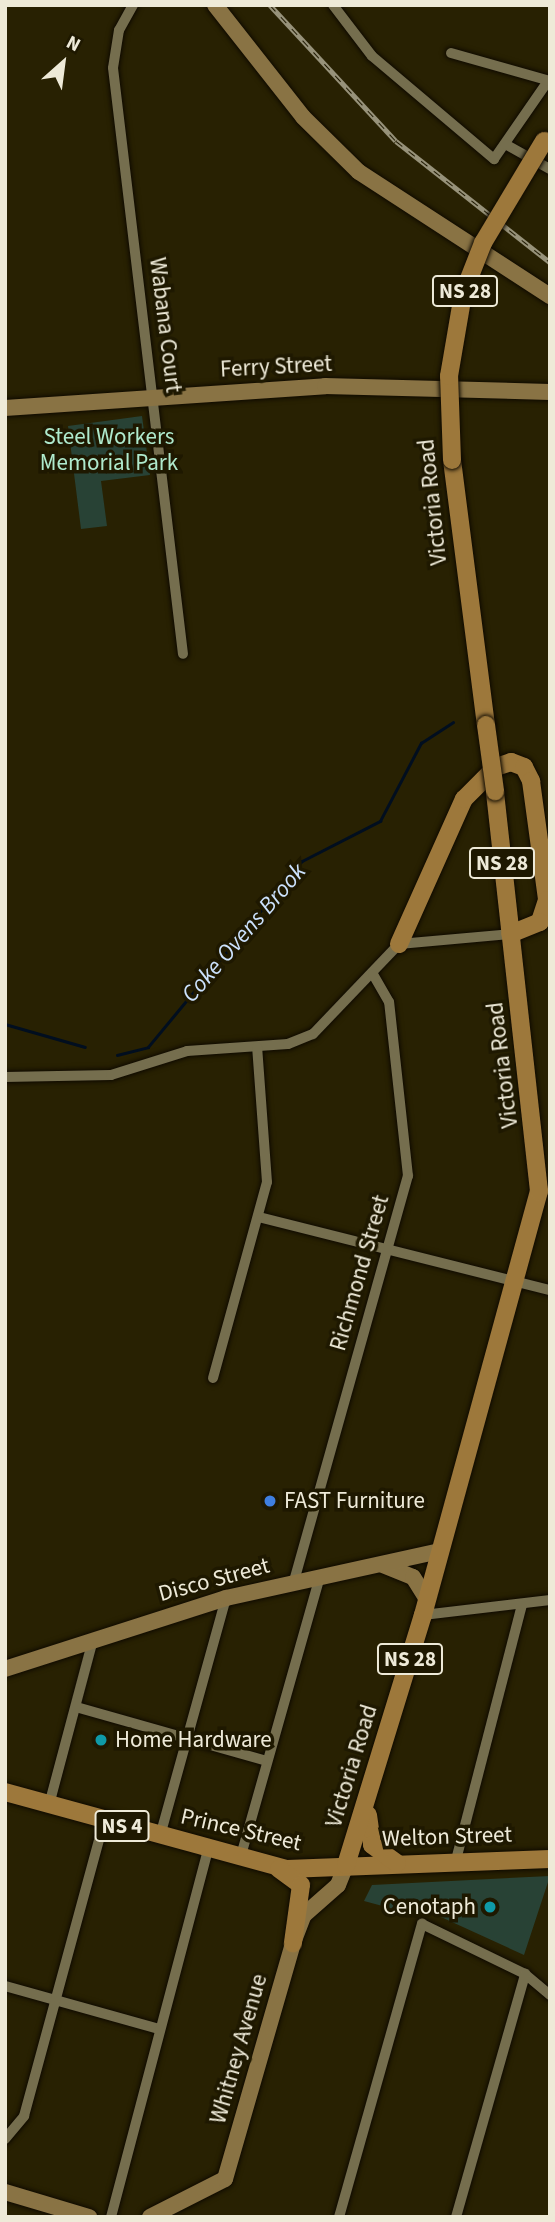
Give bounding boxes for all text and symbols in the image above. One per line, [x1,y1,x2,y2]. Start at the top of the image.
north arrow [28,28,98,98]
text: N [61,29,85,59]
street label: Wabana Court [143,256,187,394]
road number: NS 28 [432,274,498,308]
street label: Ferry Street [219,350,333,384]
park label: Steel Workers Memorial Park [40,423,178,477]
street label: Victoria Road [413,437,453,567]
road number: NS 28 [469,846,535,880]
water label: Coke Ovens Brook [176,858,312,1008]
street label: Victoria Road [482,1000,524,1130]
street label: Richmond Street [325,1192,395,1354]
place label: FAST Furniture [284,1487,425,1515]
marker: FAST Furniture [262,1493,278,1509]
street label: Disco Street [155,1552,273,1608]
road number: NS 28 [377,1642,443,1676]
street label: Victoria Road [320,1701,384,1831]
place label: Home Hardware [115,1726,272,1754]
marker: Home Hardware [93,1732,109,1748]
street label: Prince Street [178,1803,304,1857]
road number: NS 4 [94,1808,150,1843]
street label: Welton Street [382,1821,512,1853]
place label: Cenotaph [383,1893,476,1921]
marker: Cenotaph [482,1899,498,1915]
street label: Whitney Avenue [204,1971,274,2127]

